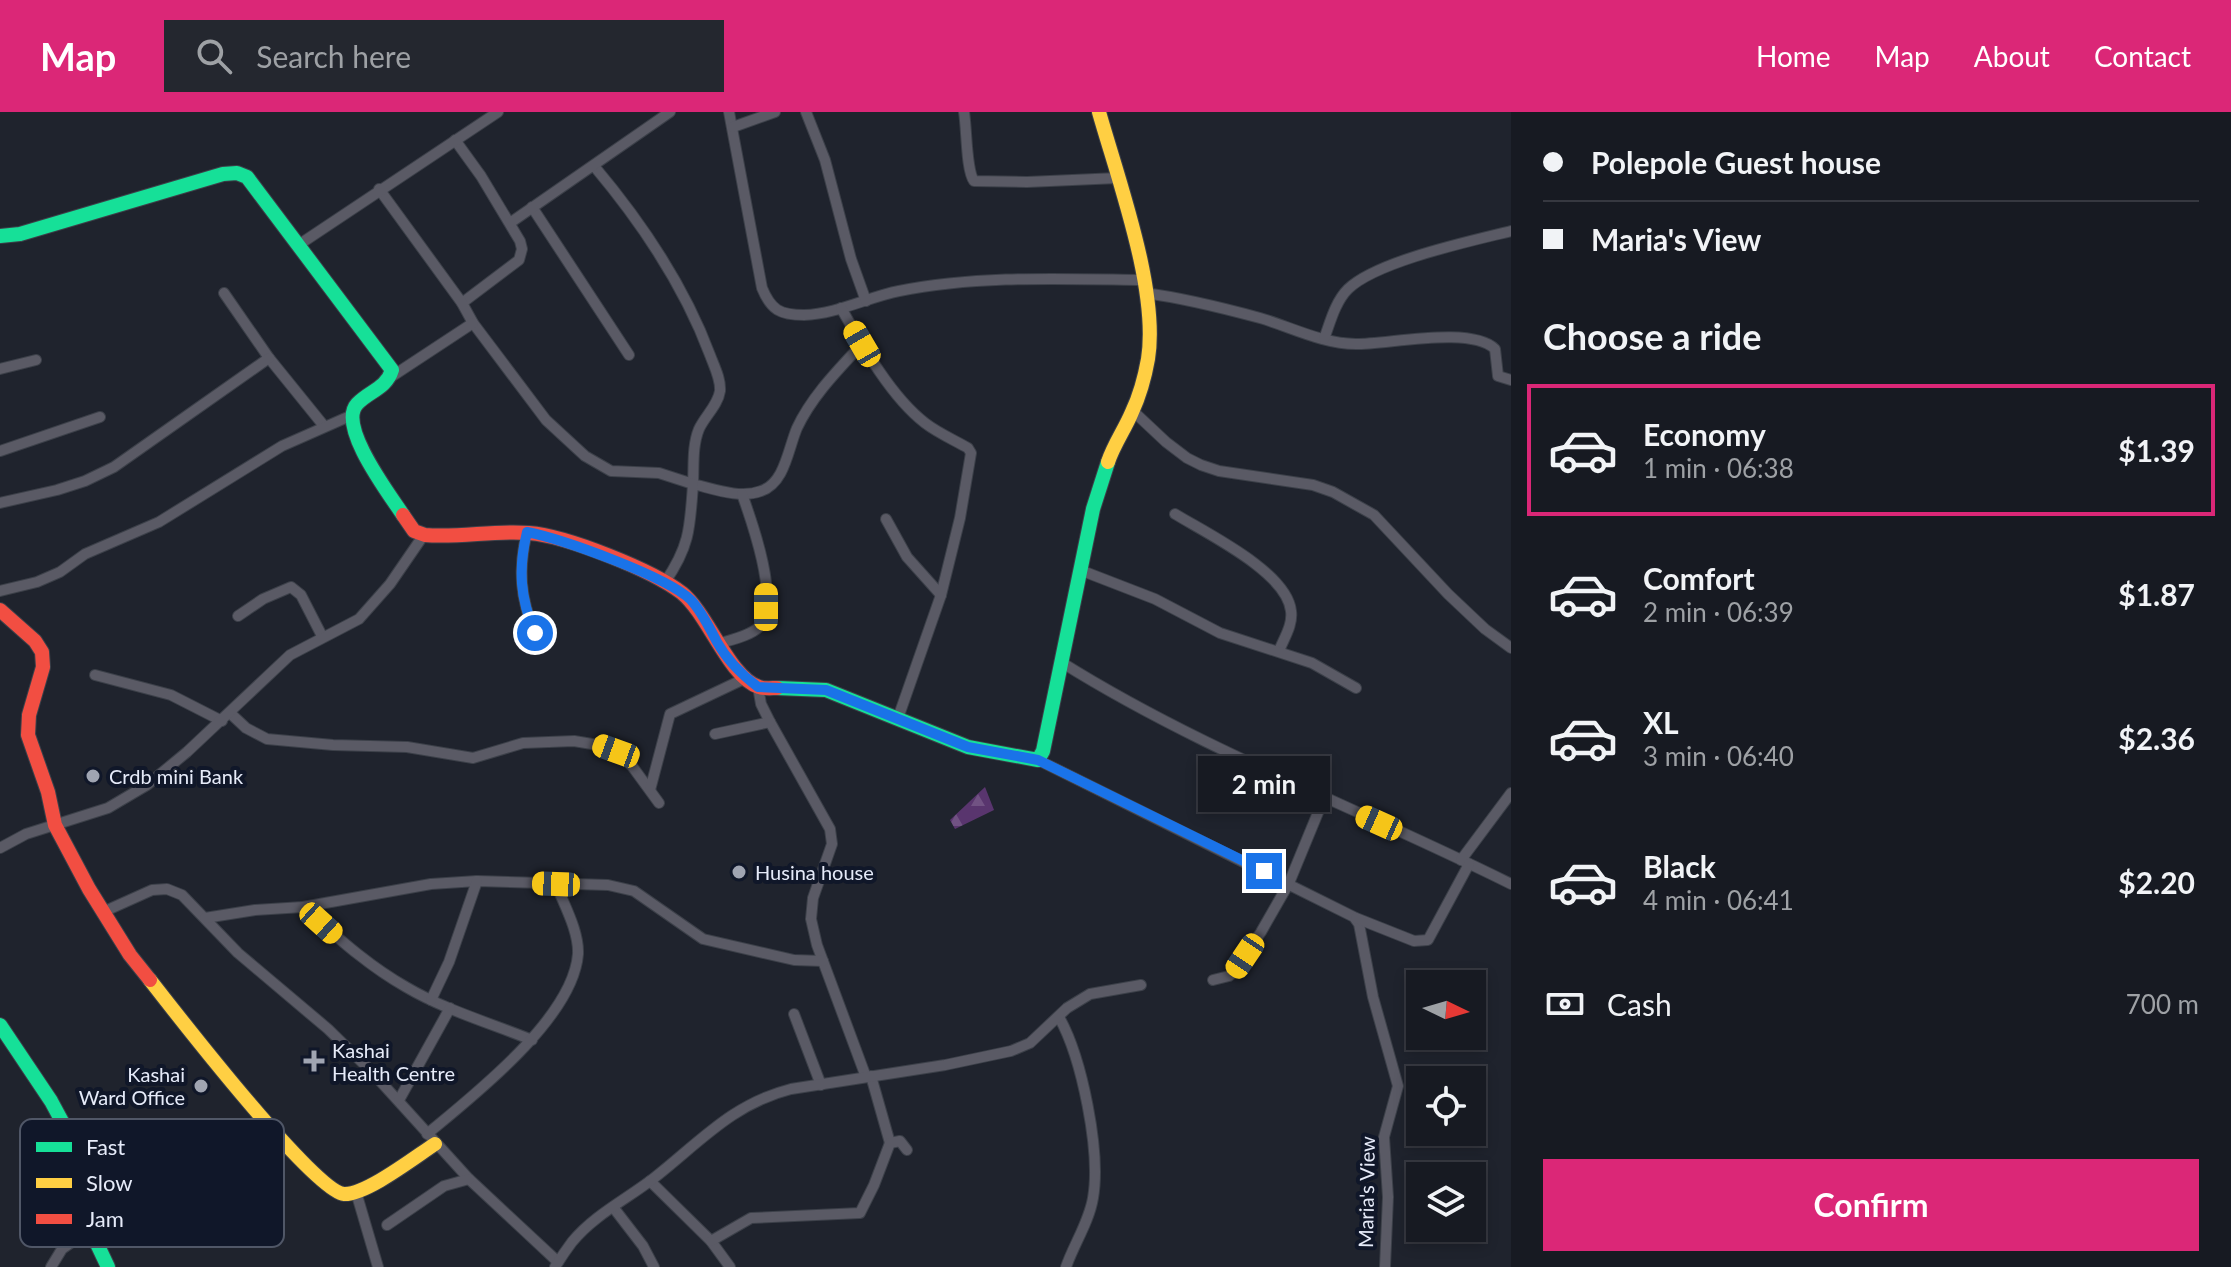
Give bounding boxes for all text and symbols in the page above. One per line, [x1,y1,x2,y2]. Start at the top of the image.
search box [164,20,724,92]
text: Map [40,33,116,79]
icon: search [192,34,236,78]
text: Search here [256,38,411,74]
text: Home [1756,39,1831,73]
text: Map [1875,39,1930,73]
text: About [1974,39,2050,73]
text: Contact [2094,39,2191,73]
text: Polepole Guest house [1591,144,1881,180]
text: Maria's View [1591,221,1761,257]
text: Choose a ride [1543,314,1762,358]
car [840,317,884,371]
icon: car [1547,414,1619,486]
text: Economy [1643,416,1766,452]
text: $1.39 [2118,432,2195,468]
text: 1 min · 06:38 [1643,452,1794,484]
icon: car [1547,558,1619,630]
text: Comfort [1643,560,1755,596]
text: $1.87 [2118,576,2195,612]
car [754,583,778,631]
text: 2 min · 06:39 [1643,596,1794,628]
route start [517,615,553,651]
icon: car [1547,702,1619,774]
text: XL [1643,704,1679,740]
text: $2.36 [2118,720,2195,756]
car [589,732,643,770]
text: 3 min · 06:40 [1643,740,1794,772]
callout: 2 min [1198,755,1330,811]
place label: Crdb mini Bank [109,764,244,788]
marker: Crdb mini Bank [84,767,102,785]
text: 2 min [1232,768,1296,800]
car [1352,802,1406,844]
icon: car [1547,846,1619,918]
text: Black [1643,848,1716,884]
route end [1246,853,1282,889]
place label: Husina house [755,860,874,884]
marker: Husina house [730,863,748,881]
text: $2.20 [2118,864,2195,900]
car [532,871,580,897]
text: 4 min · 06:41 [1643,884,1794,916]
car [295,898,347,948]
car [1222,929,1268,983]
north arrow [1406,970,1486,1050]
map controls [1406,970,1486,1242]
icon: cash [1543,982,1587,1026]
text: Cash [1607,986,1672,1022]
text: 700 m [2126,988,2199,1020]
place label: Kashai Health Centre [332,1038,455,1085]
marker: Kashai Health Centre [303,1050,325,1072]
place label: Kashai Ward Office [79,1062,185,1109]
button: locate [1406,1066,1486,1146]
marker: Kashai Ward Office [192,1077,210,1095]
legend [20,1119,284,1247]
text: Fast [86,1133,125,1160]
street label: Maria's View [1353,1136,1379,1248]
button: Confirm [1543,1159,2199,1251]
button: layers [1406,1162,1486,1242]
text: Slow [86,1169,133,1196]
text: Jam [86,1205,124,1232]

